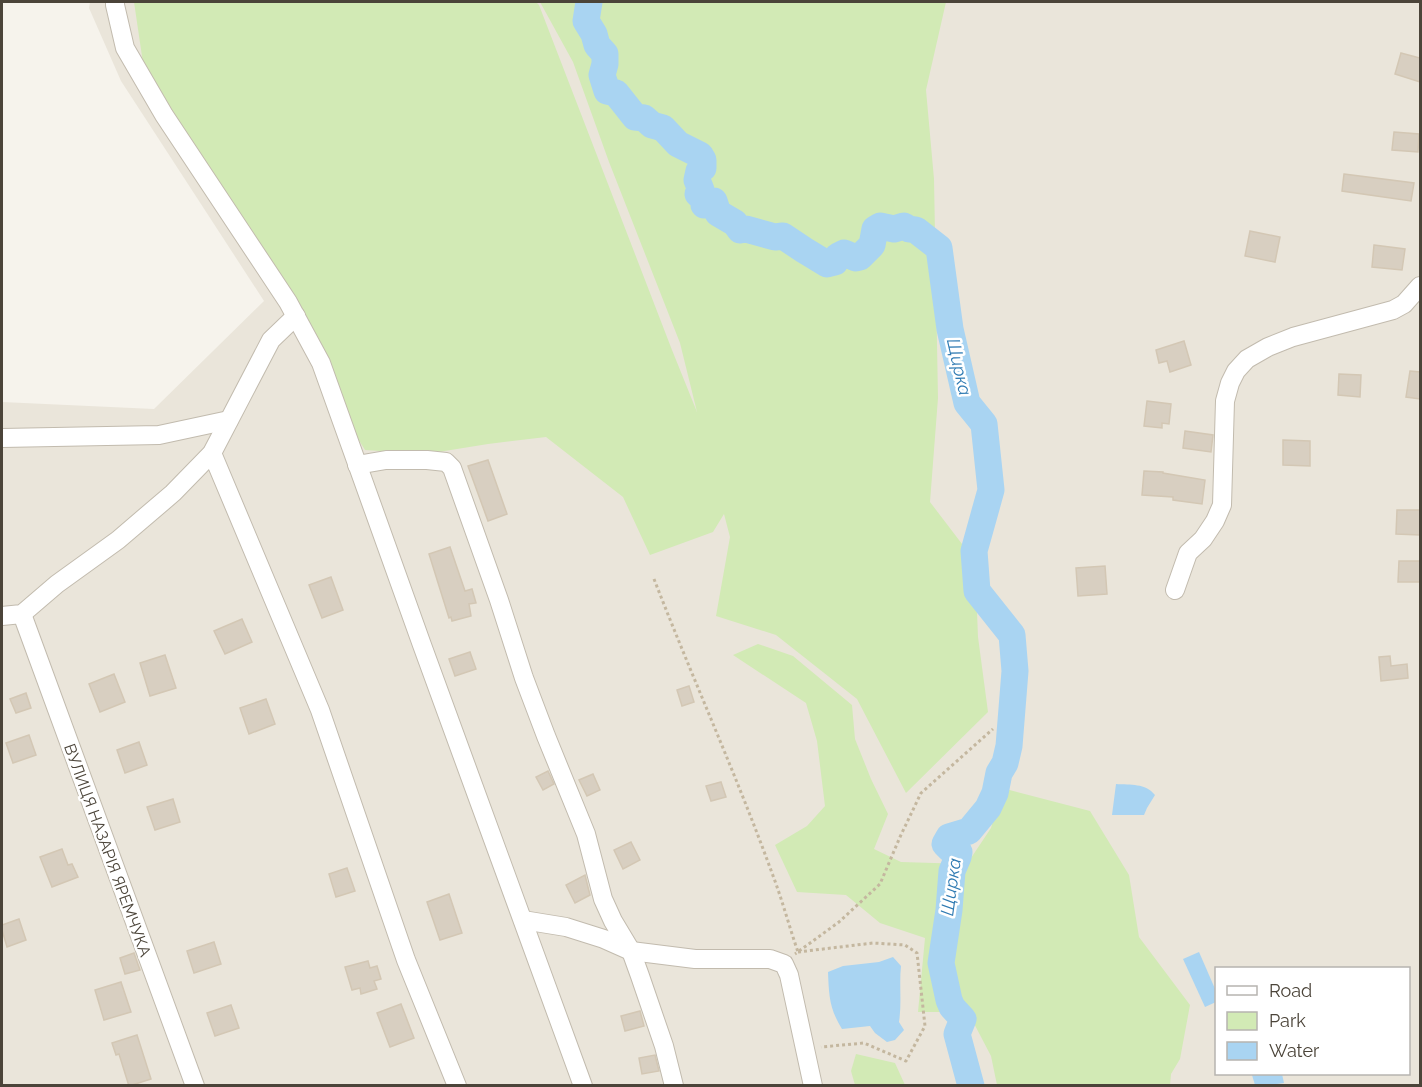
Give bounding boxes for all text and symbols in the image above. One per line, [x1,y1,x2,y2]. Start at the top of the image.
water label: Щирка [943,336,976,398]
street label: ВУЛИЦЯ НАЗАРІЯ ЯРЕМЧУКА [60,741,155,959]
water label: Щирка [936,857,965,917]
legend [1215,967,1410,1075]
text: Road [1269,980,1312,1001]
text: Park [1269,1010,1306,1031]
text: Water [1269,1040,1320,1061]

